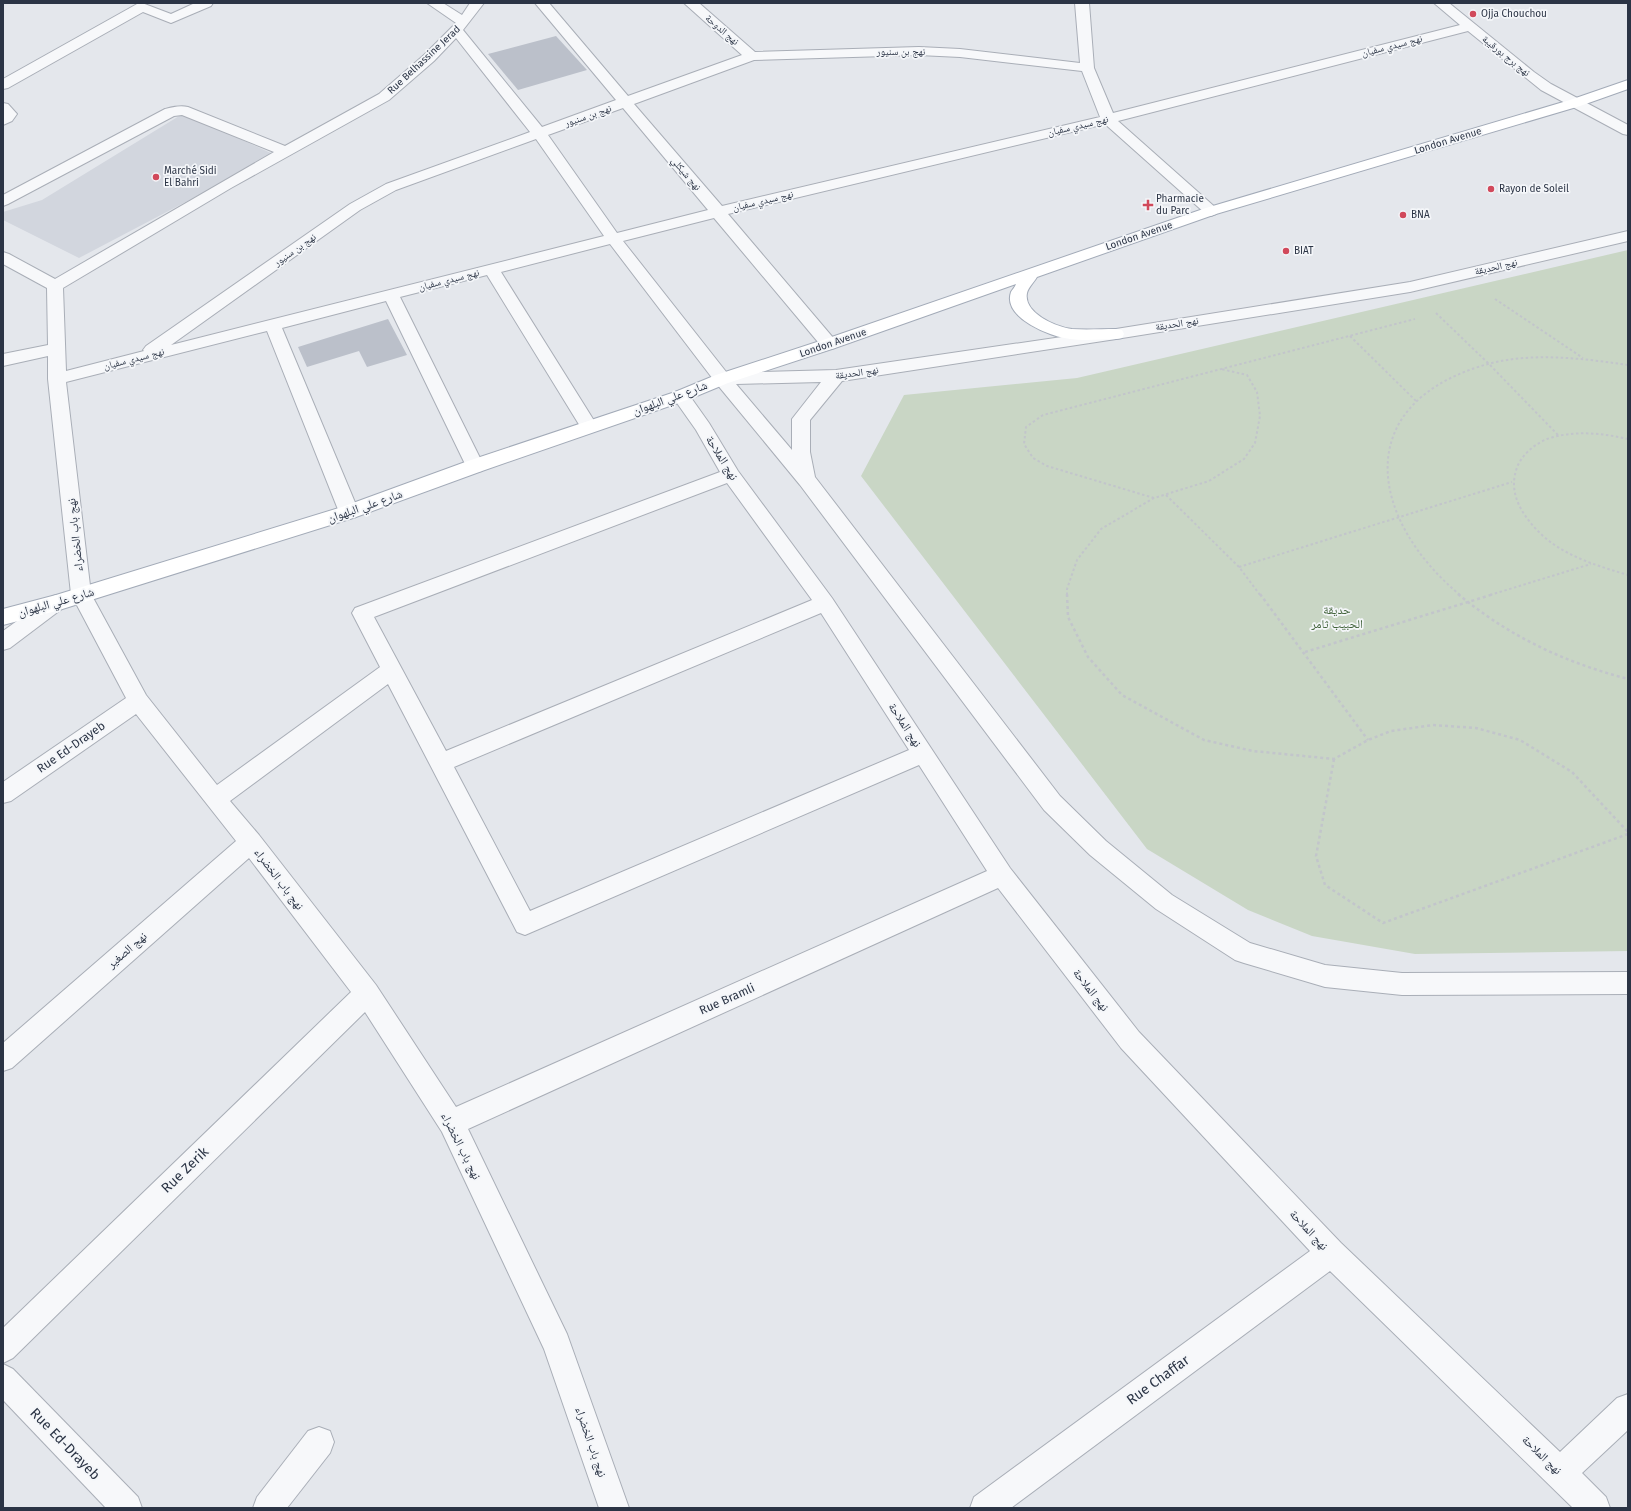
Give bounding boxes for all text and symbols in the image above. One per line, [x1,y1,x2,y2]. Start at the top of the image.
place label: Ojja Chouchou [1481,8,1547,20]
marker: Ojja Chouchou [1468,9,1478,19]
street label: نهج الدوحة [703,12,741,48]
street label: Rue Belhassine Jerad [385,23,463,97]
street label: نهج سيدي سفيان [1360,33,1424,61]
street label: نهج برج بورقيبة [1480,33,1533,79]
street label: نهج بن سنيور [876,46,926,58]
street label: نهج بن سنيور [562,102,613,130]
street label: نهج سيدي سفيان [1046,113,1110,140]
street label: London Avenue [1413,125,1483,157]
street label: نهج شيكلي [667,155,704,194]
place label: Marché Sidi El Bahri [164,165,217,189]
marker: Marché Sidi El Bahri [151,172,161,182]
place label: Rayon de Soleil [1499,183,1569,195]
marker: Rayon de Soleil [1486,184,1496,194]
street label: نهج سيدي سفيان [731,188,795,215]
place label: Pharmacie du Parc [1156,193,1204,217]
marker: Pharmacie du Parc [1143,200,1153,210]
place label: BNA [1411,209,1430,221]
marker: BNA [1398,210,1408,220]
street label: London Avenue [1104,219,1174,253]
street label: نهج بن سنيور [271,231,319,269]
place label: BIAT [1294,245,1314,257]
marker: BIAT [1281,246,1291,256]
street label: نهج الحديقة [1473,256,1519,278]
street label: نهج سيدي سفيان [417,267,481,295]
street label: نهج الحديقة [1155,315,1200,333]
street label: London Avenue [798,326,868,360]
street label: نهج سيدي سفيان [102,346,166,374]
street label: نهج الحديقة [835,364,880,382]
street label: شارع علي البلهوان [631,378,710,421]
street label: نهج الملاحة [703,433,741,483]
street label: شارع علي البلهوان [326,487,405,528]
street label: نهج باب الخضراء [64,498,86,572]
street label: شارع علي البلهوان [16,584,97,622]
park label: حديقة الحبيب ثامر [1310,603,1363,631]
street label: نهج الملاحة [886,700,924,750]
street label: Rue Ed-Drayeb [34,718,108,776]
street label: نهج باب الخضراء [251,845,307,913]
street label: نهج الصغير [104,929,150,972]
street label: نهج الملاحة [1070,966,1112,1014]
street label: Rue Bramli [697,981,757,1017]
street label: نهج باب الخضراء [438,1110,484,1182]
street label: Rue Zerik [158,1143,213,1197]
street label: نهج الملاحة [1287,1207,1331,1253]
street label: Rue Chaffar [1123,1351,1193,1409]
street label: Rue Ed-Drayeb [26,1405,104,1483]
street label: نهج باب الخضراء [572,1405,610,1479]
street label: نهج الملاحة [1519,1433,1565,1477]

